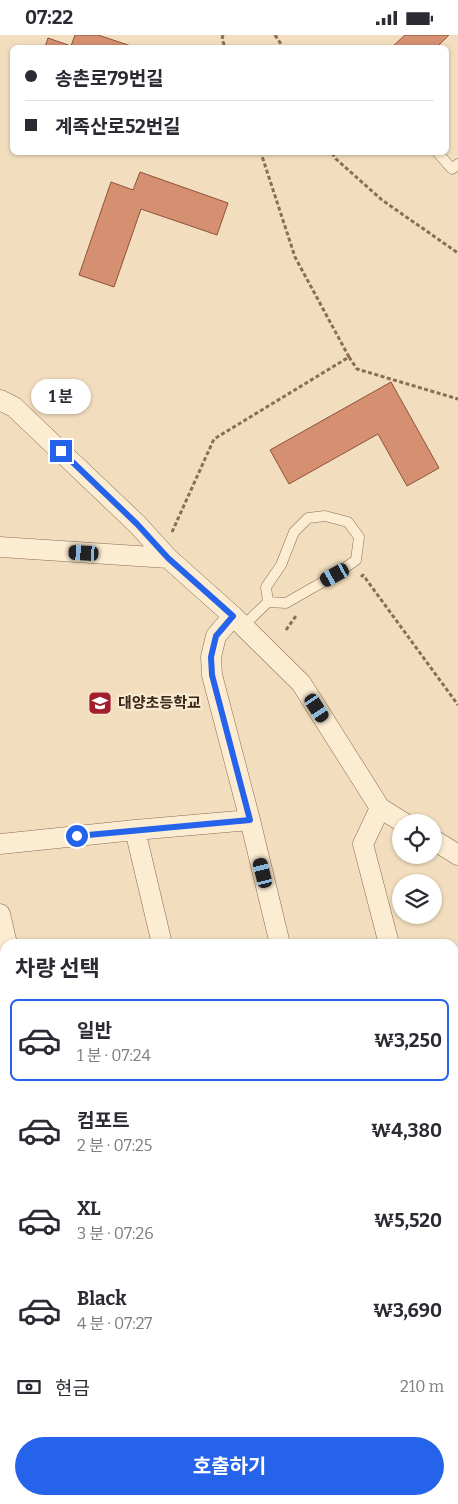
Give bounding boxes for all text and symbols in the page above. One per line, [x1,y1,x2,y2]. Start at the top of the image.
text: 07:22 [25,6,73,29]
text: 송촌로79번길 [55,67,164,90]
text: 계족산로52번길 [55,115,181,138]
callout: 1 분 [31,379,91,413]
text: 1 분 [49,387,73,406]
route end [50,440,72,462]
car [68,545,99,561]
car [318,561,351,589]
school or university icon: 대양초등학교 [87,690,113,716]
car [302,691,331,725]
place label: 대양초등학교 [118,694,201,712]
map controls [392,814,442,924]
button: locate [392,814,442,864]
route start [66,825,88,847]
car [252,857,273,889]
button: layers [392,874,442,924]
text: 차량 선택 [15,955,100,982]
icon: car [17,1018,62,1063]
text: 일반 [77,1019,112,1042]
text: ₩3,250 [374,1029,442,1052]
text: 1 분 · 07:24 [77,1046,151,1065]
icon: car [17,1108,62,1153]
text: 컴포트 [77,1109,129,1132]
text: ₩4,380 [371,1119,442,1142]
text: 2 분 · 07:25 [77,1136,152,1155]
text: XL [77,1197,101,1220]
icon: car [17,1198,62,1243]
text: ₩5,520 [374,1209,442,1232]
text: 3 분 · 07:26 [77,1224,154,1243]
text: Black [77,1287,127,1310]
icon: car [17,1288,62,1333]
text: ₩3,690 [374,1299,442,1322]
text: 4 분 · 07:27 [77,1314,152,1333]
icon: cash [15,1373,43,1401]
text: 현금 [55,1377,90,1400]
text: 210 m [400,1377,444,1396]
button: 호출하기 [15,1437,444,1495]

